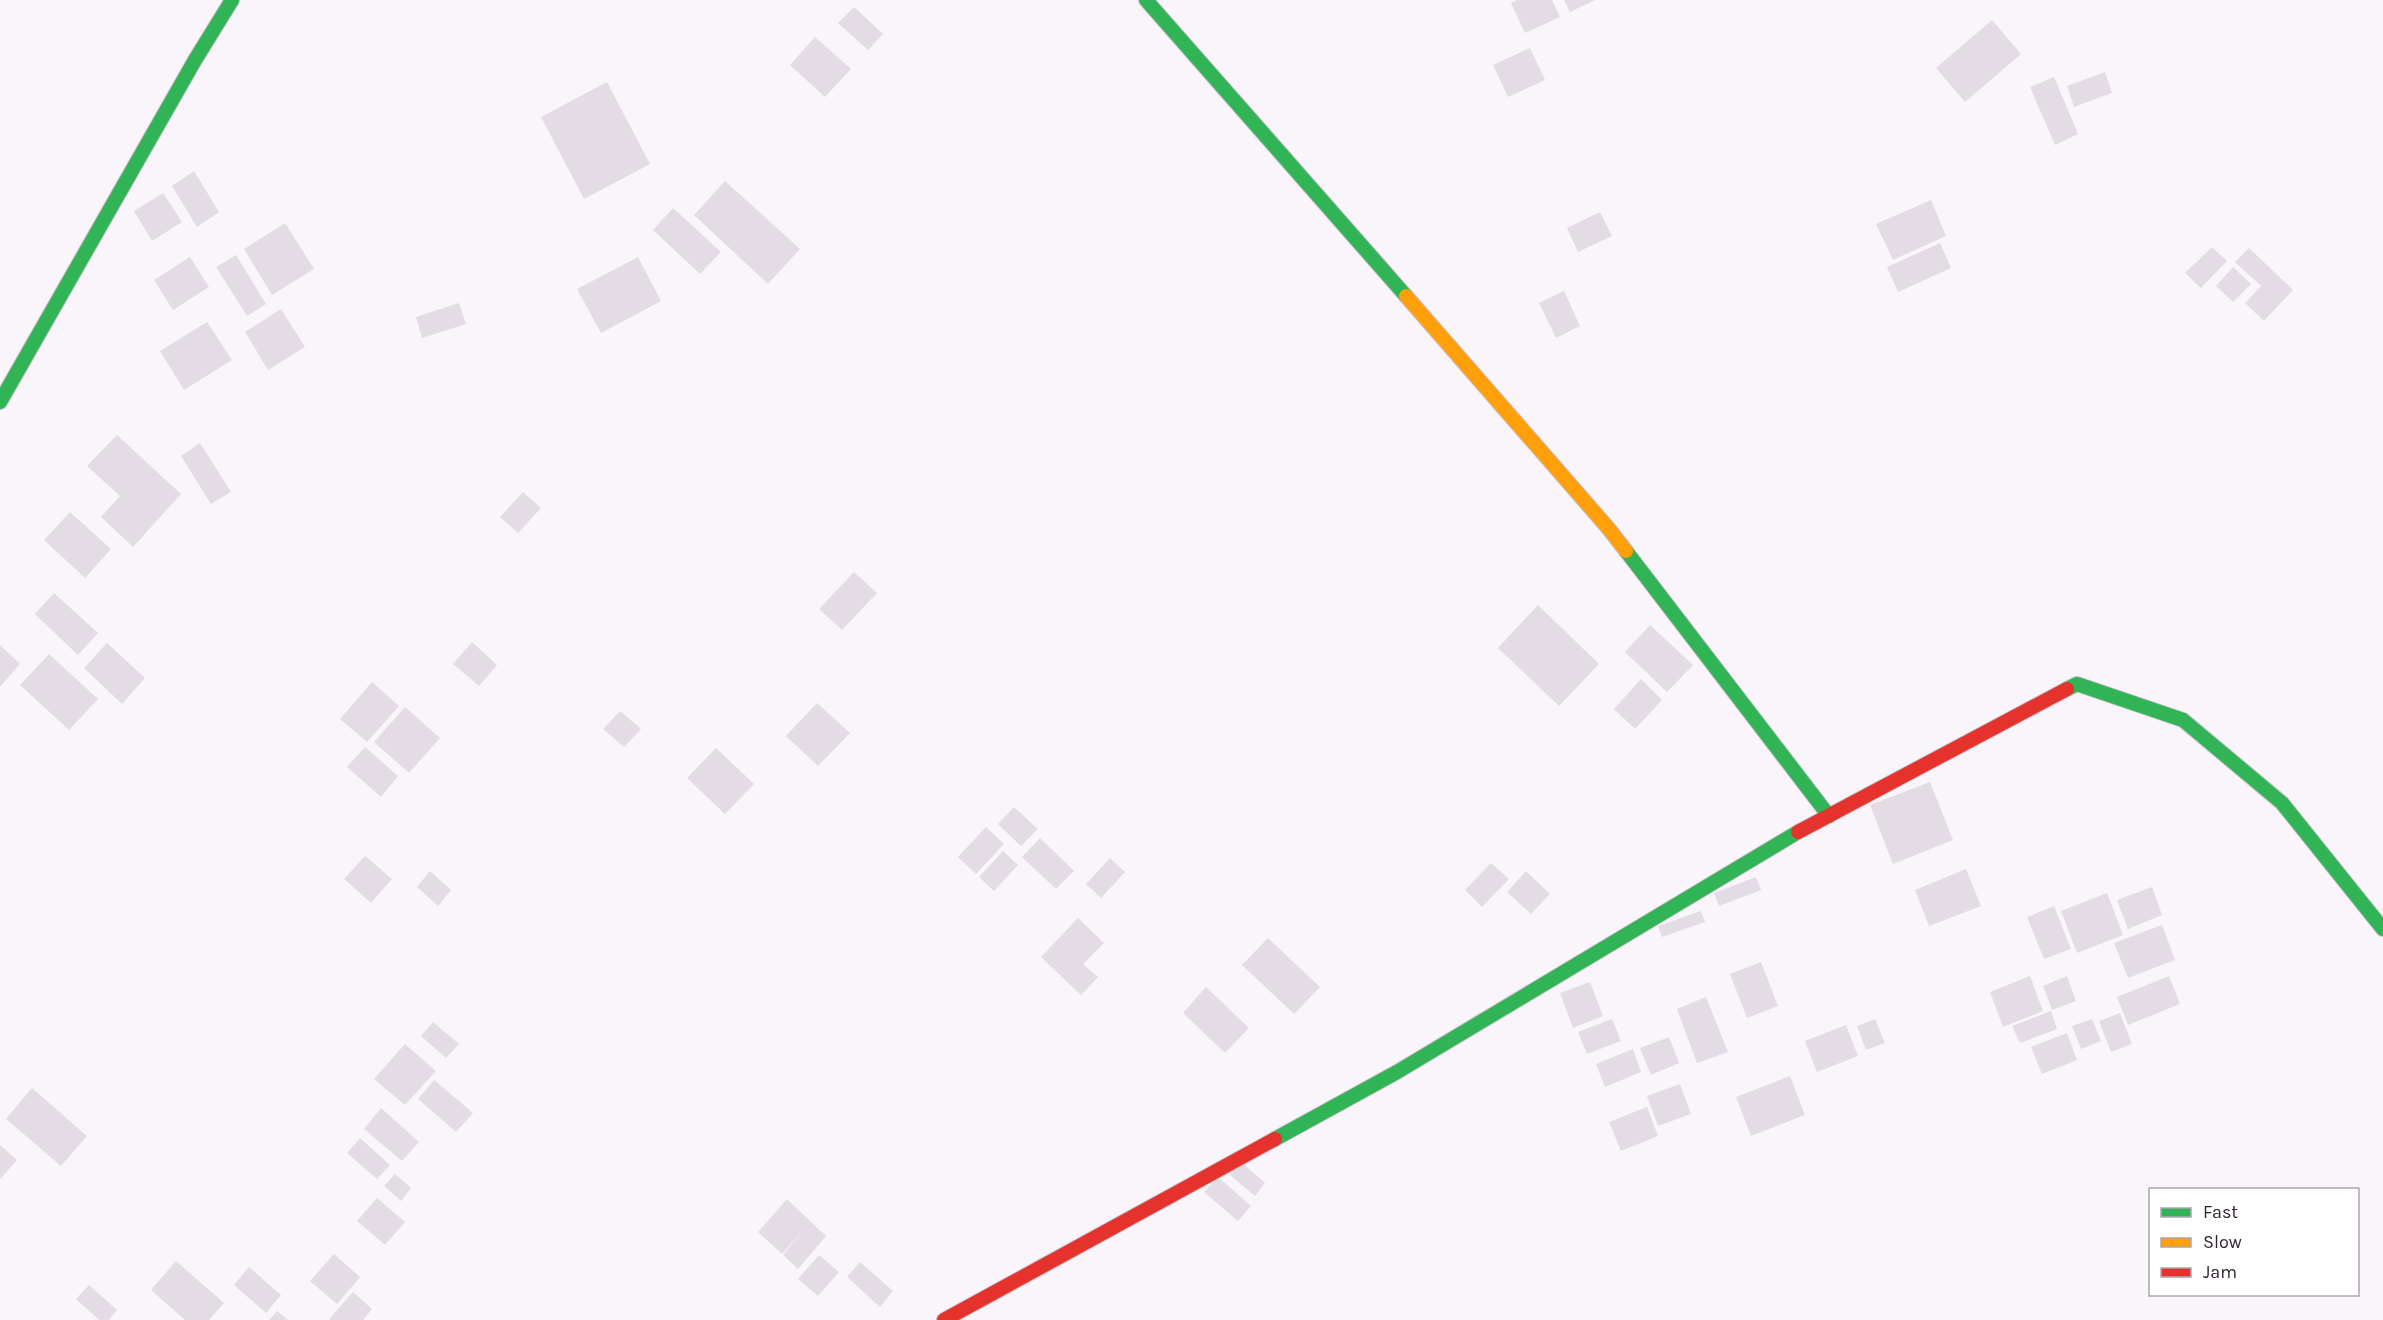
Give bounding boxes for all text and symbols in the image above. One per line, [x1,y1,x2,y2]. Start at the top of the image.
legend [2149,1188,2359,1296]
text: Fast [2203,1201,2238,1223]
text: Slow [2203,1231,2242,1253]
text: Jam [2203,1261,2237,1283]

